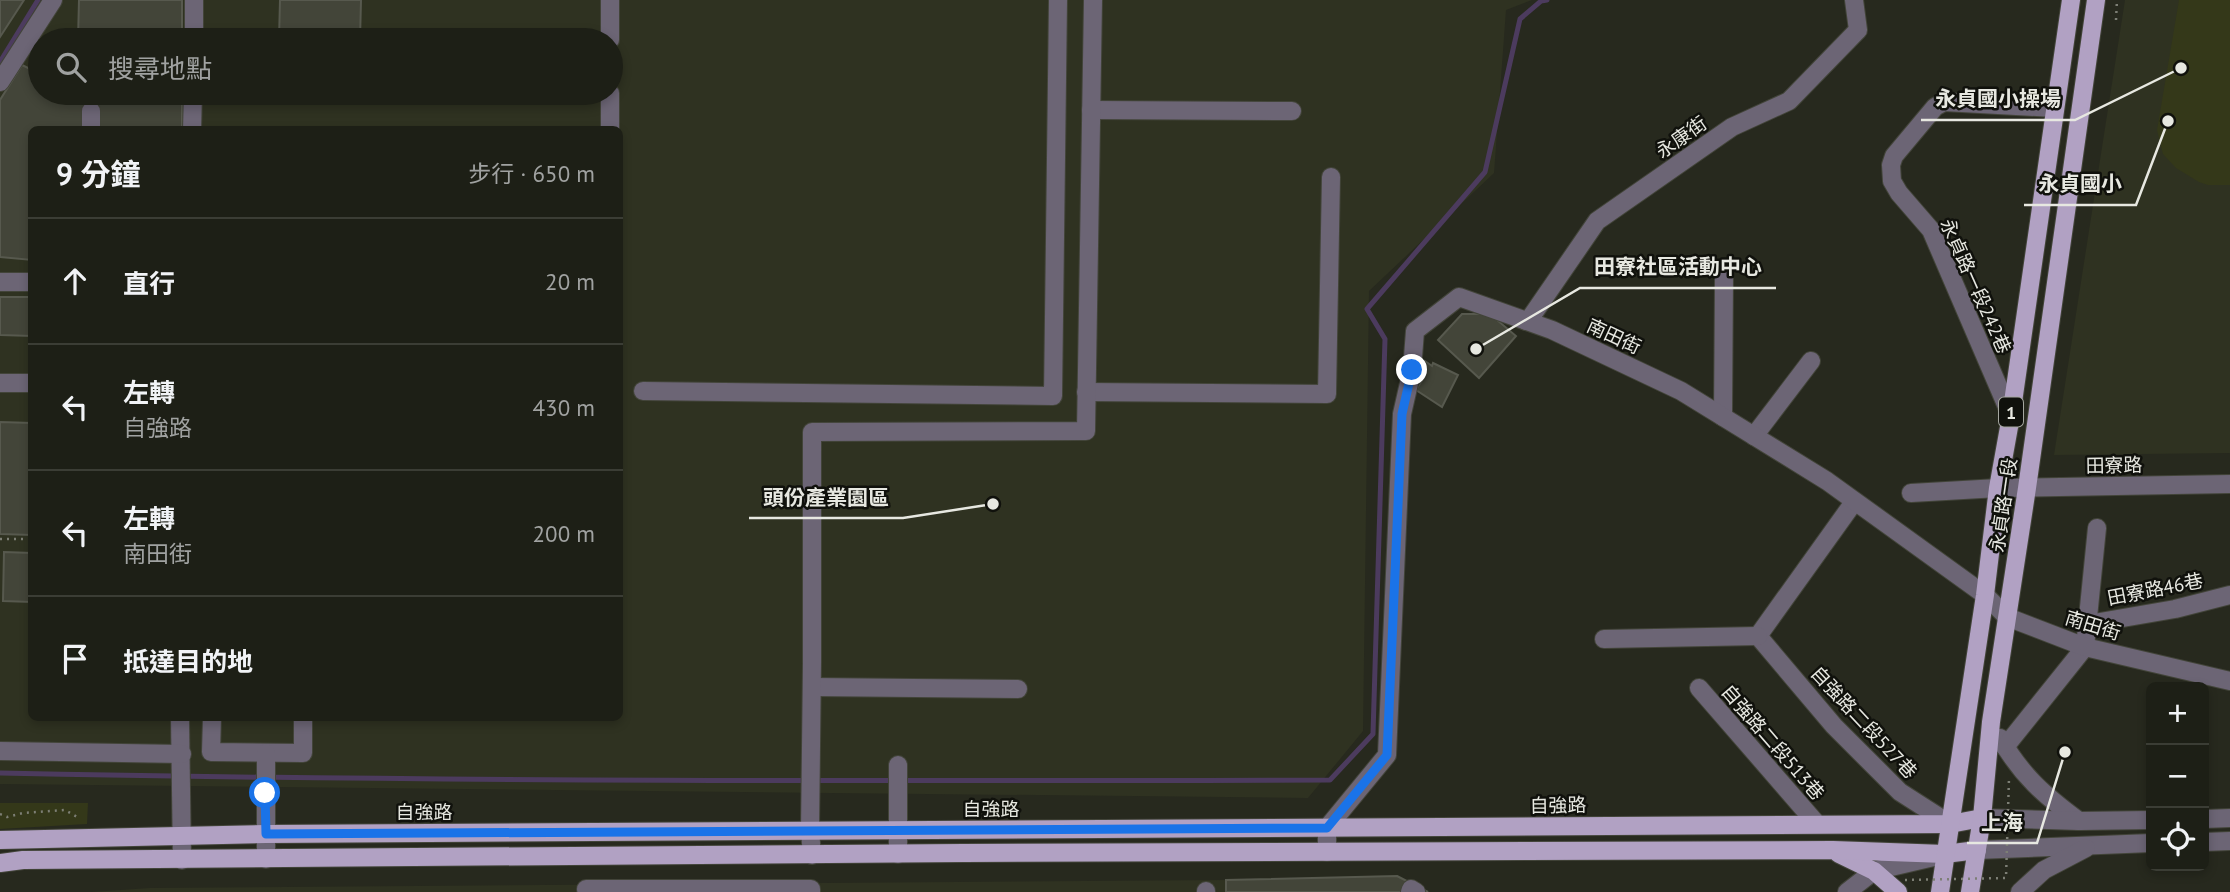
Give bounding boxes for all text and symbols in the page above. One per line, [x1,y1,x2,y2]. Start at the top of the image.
search box [28,28,623,105]
icon: search [52,48,90,86]
text: 搜尋地點 [108,52,212,85]
callout: 永貞國小操場 [1921,78,2075,120]
text: 永貞國小操場 [1935,85,2061,112]
street label: 永康街 [1651,111,1711,163]
text: 9 分鐘 [56,154,141,193]
text: 步行 · 650 m [468,159,595,188]
callout: 永貞國小 [2024,163,2136,205]
text: 永貞國小 [2038,170,2122,197]
street label: 永貞路一段242巷 [1936,215,2016,357]
callout: 田寮社區活動中心 [1580,246,1776,288]
text: 田寮社區活動中心 [1594,253,1762,280]
icon: ahead [56,262,94,300]
text: 直行 [123,267,175,300]
text: 20 m [545,267,595,296]
street label: 南田街 [1583,313,1645,359]
route end [1396,354,1427,385]
text: 左轉 [123,376,175,409]
icon: left [56,388,94,426]
text: 430 m [533,393,595,422]
road number: 1 [1999,398,2023,426]
text: 自強路 [123,413,192,442]
street label: 田寮路 [2085,453,2143,477]
street label: 永貞路一段 [1985,456,2021,554]
callout: 頭份產業園區 [749,476,903,518]
text: 頭份產業園區 [763,484,889,511]
text: 左轉 [123,502,175,535]
icon: left [56,514,94,552]
text: 200 m [533,519,595,548]
text: 南田街 [123,539,192,568]
street label: 田寮路46巷 [2105,568,2205,610]
street label: 南田街 [2062,605,2124,645]
icon: arrive [56,640,94,678]
text: 抵達目的地 [123,645,253,678]
street label: 自強路二段527巷 [1806,661,1922,783]
street label: 自強路二段513巷 [1716,679,1830,805]
map controls [2146,682,2209,871]
button: + [2146,682,2209,745]
button: − [2146,745,2209,808]
route start [249,777,280,808]
street label: 自強路 [1529,793,1587,817]
street label: 自強路 [962,797,1020,821]
street label: 自強路 [395,800,453,824]
callout: 上海 [1967,801,2037,843]
button: locate [2146,808,2209,871]
text: 上海 [1981,809,2023,836]

